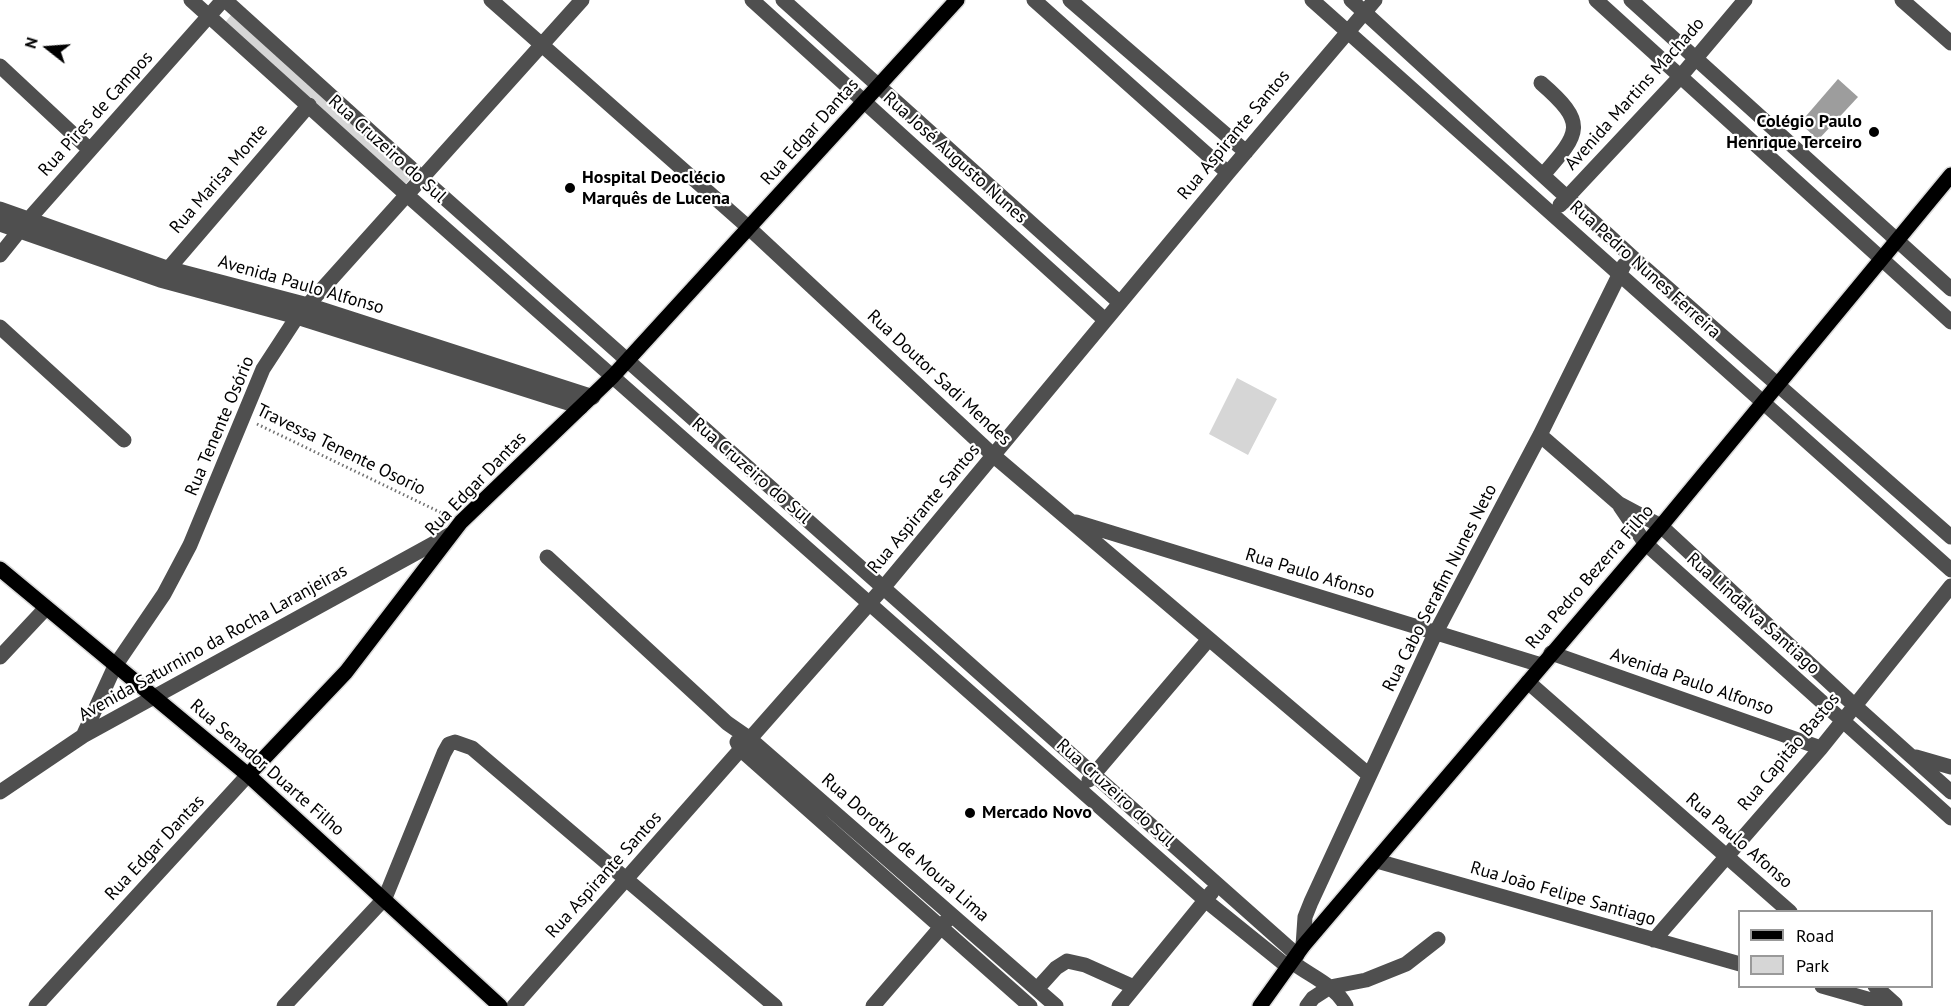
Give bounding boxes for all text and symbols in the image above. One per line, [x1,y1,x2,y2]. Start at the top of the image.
street label: Avenida Martins Machado [1561,13,1709,175]
north arrow [18,18,78,78]
text: N [20,35,42,51]
street label: Rua Pires de Campos [34,47,158,181]
street label: Rua Aspirante Santos [1173,66,1295,204]
street label: Rua Edgar Dantas [756,74,864,190]
street label: Rua José Augusto Nunes [879,88,1031,228]
street label: Rua Cruzeiro do Sul [324,91,450,207]
place label: Colégio Paulo Henrique Terceiro [1726,111,1862,154]
street label: Rua Marisa Monte [166,120,272,238]
marker: Colégio Paulo Henrique Terceiro [1867,125,1881,139]
place label: Hospital Deoclécio Marquês de Lucena [582,167,730,210]
marker: Hospital Deoclécio Marquês de Lucena [563,181,577,195]
street label: Rua Pedro Nunes Ferreira [1565,197,1725,343]
street label: Avenida Paulo Alfonso [216,251,386,319]
street label: Rua Doutor Sadi Mendes [863,306,1015,450]
street label: Rua Tenente Osório [181,353,259,499]
street label: Travessa Tenente Osorio [253,400,429,500]
street label: Rua Cruzeiro do Sul [687,413,815,529]
street label: Rua Edgar Dantas [421,428,531,540]
street label: Rua Aspirante Santos [863,440,985,578]
street label: Rua Cabo Serafim Nunes Neto [1378,481,1502,695]
street label: Rua Pedro Bezerra Filho [1521,500,1659,654]
street label: Rua Paulo Afonso [1243,544,1377,604]
street label: Rua Lindalva Santiago [1682,549,1824,679]
street label: Avenida Saturnino da Rocha Laranjeiras [75,560,351,726]
street label: Avenida Paulo Alfonso [1607,644,1777,720]
street label: Rua Capitão Bastos [1733,689,1845,815]
street label: Rua Senador Duarte Filho [185,695,349,841]
street label: Rua Cruzeiro do Sul [1052,735,1178,851]
street label: Rua Dorothy de Moura Lima [817,769,993,927]
street label: Rua Paulo Afonso [1681,789,1797,893]
street label: Rua Edgar Dantas [101,791,209,905]
place label: Mercado Novo [982,802,1092,824]
marker: Mercado Novo [963,806,977,820]
street label: Rua Aspirante Santos [541,807,667,943]
street label: Rua João Felipe Santiago [1468,857,1658,931]
legend [1738,910,1933,988]
text: Road [1796,924,1834,947]
text: Park [1796,954,1829,977]

